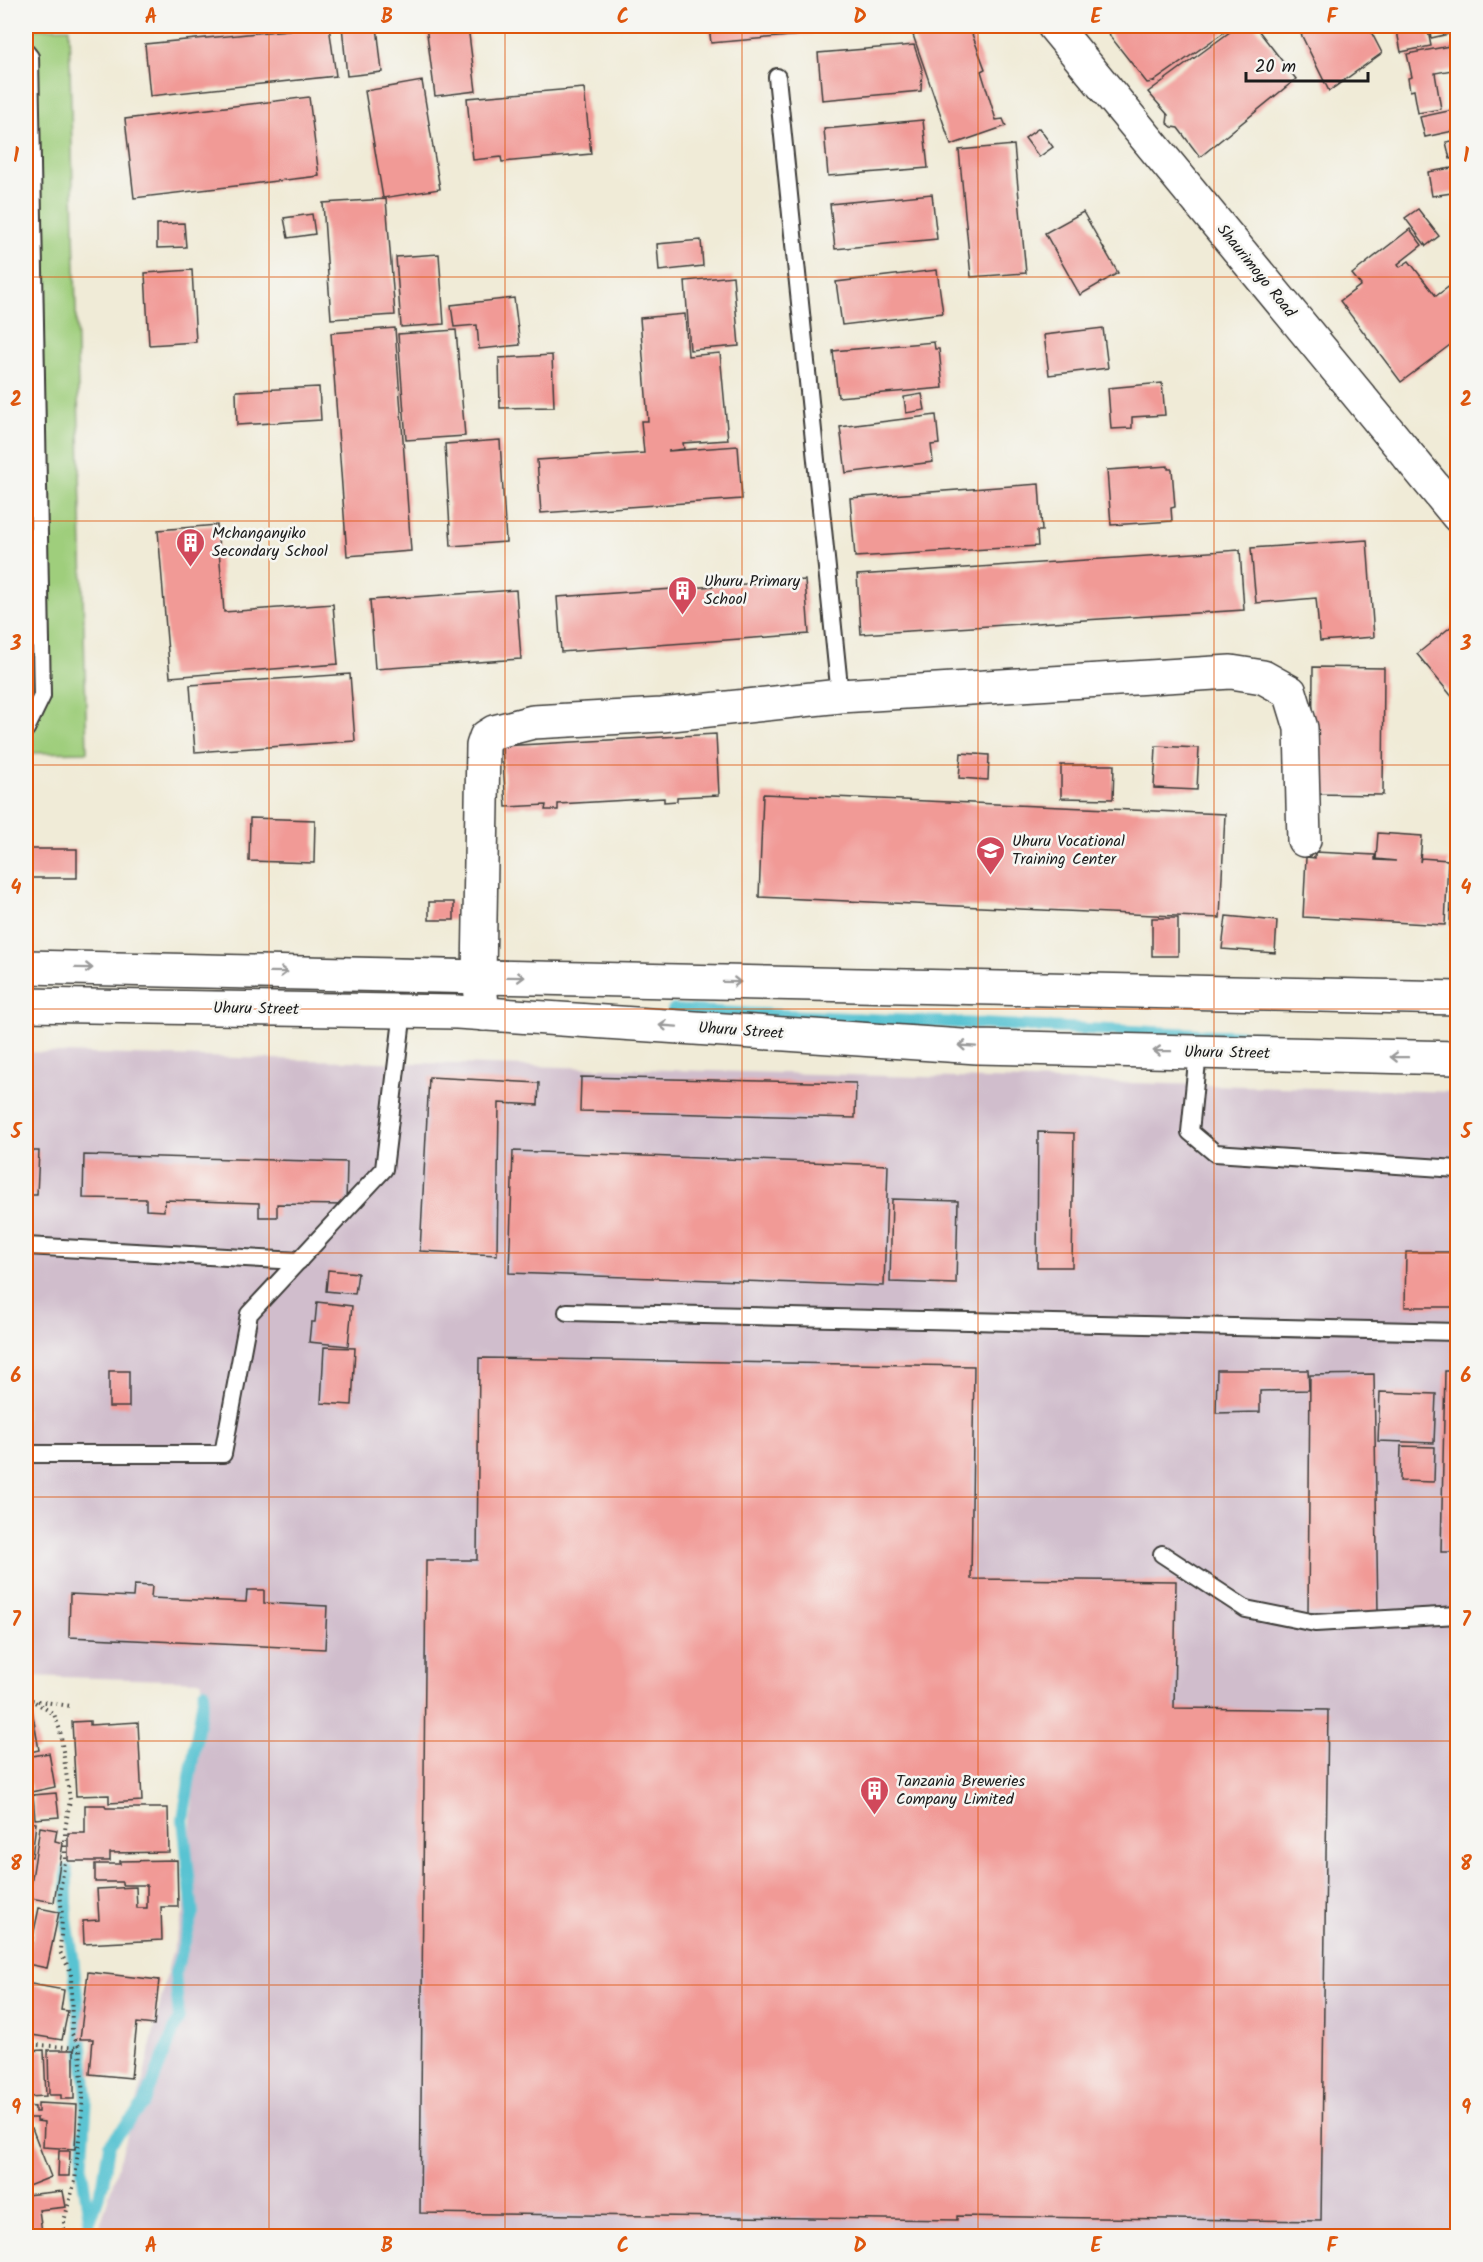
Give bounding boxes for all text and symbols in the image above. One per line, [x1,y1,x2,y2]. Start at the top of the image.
text: A [145,2,157,34]
text: B [381,2,393,34]
text: C [617,2,629,34]
text: D [853,2,867,34]
text: E [1090,2,1102,34]
text: F [1327,2,1339,34]
scale bar [1246,45,1368,83]
text: 20 m [1255,53,1296,82]
text: 1 [13,141,19,173]
text: 1 [1463,141,1469,173]
street label: Shaurimoyo Road [1210,219,1302,324]
text: 2 [10,385,22,417]
text: 2 [1460,385,1472,417]
place label: Mchanganyiko Secondary School [212,521,328,564]
building icon: Mchanganyiko Secondary School [175,526,207,568]
place label: Uhuru Primary School [704,569,801,612]
building icon: Uhuru Primary School [667,574,699,616]
text: 3 [10,629,22,661]
text: 3 [1460,629,1472,661]
place label: Uhuru Vocational Training Center [1012,829,1125,872]
school or university icon: Uhuru Vocational Training Center [975,834,1007,876]
text: 4 [11,873,22,905]
text: 4 [1461,873,1472,905]
one-way arrow [73,962,93,974]
one-way arrow [268,966,288,978]
one-way arrow [505,971,525,983]
one-way arrow [721,976,741,987]
street label: Uhuru Street [213,996,300,1022]
street label: Uhuru Street [697,1016,785,1047]
one-way arrow [658,1020,678,1031]
one-way arrow [958,1040,978,1051]
street label: Uhuru Street [1184,1040,1271,1066]
one-way arrow [1153,1045,1173,1057]
one-way arrow [1390,1051,1410,1063]
text: 5 [10,1117,23,1149]
text: 5 [1460,1117,1473,1149]
text: 6 [11,1361,22,1393]
text: 6 [1461,1361,1472,1393]
text: 7 [11,1605,21,1637]
text: 7 [1461,1605,1471,1637]
place label: Tanzania Breweries Company Limited [896,1769,1025,1812]
building icon: Tanzania Breweries Company Limited [859,1774,891,1816]
text: 8 [10,1849,22,1881]
text: 8 [1460,1849,1472,1881]
text: 9 [11,2093,21,2125]
text: 9 [1461,2093,1471,2125]
text: A [145,2231,157,2262]
text: B [381,2231,393,2262]
text: C [617,2231,629,2262]
text: D [853,2231,867,2262]
text: E [1090,2231,1102,2262]
text: F [1327,2231,1339,2262]

